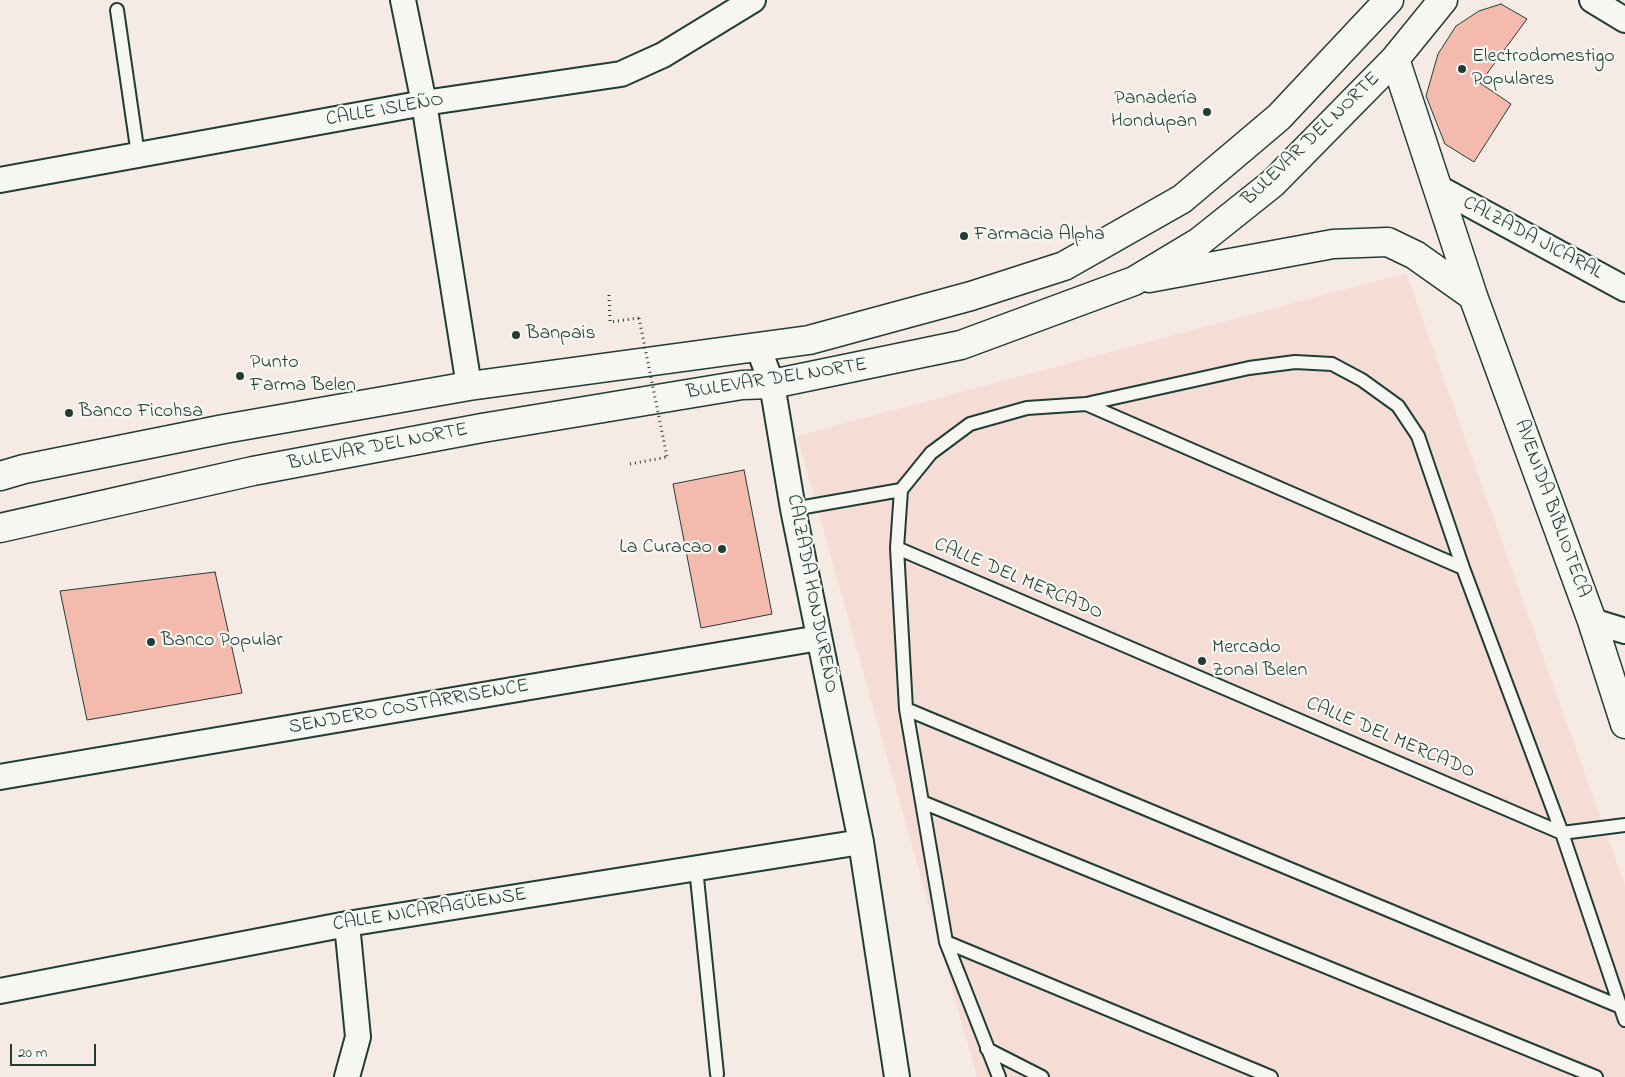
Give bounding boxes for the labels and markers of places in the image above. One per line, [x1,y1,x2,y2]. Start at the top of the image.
place label: Electrodomestigo Populares [1472,46,1615,93]
marker: Electrodomestigo Populares [1456,63,1468,75]
place label: Panadería Hondupan [1111,88,1197,135]
marker: Panadería Hondupan [1201,106,1213,118]
place label: Farmacia Alpha [974,224,1105,248]
marker: Farmacia Alpha [958,230,970,242]
place label: Banpais [526,323,596,347]
marker: Banpais [510,329,522,341]
place label: Punto Farma Belen [250,352,356,399]
marker: Punto Farma Belen [234,370,246,382]
place label: Banco Ficohsa [79,401,203,425]
marker: Banco Ficohsa [63,407,75,419]
place label: La Curacao [619,537,712,561]
marker: La Curacao [716,543,728,555]
place label: Banco Popular [161,630,283,654]
marker: Banco Popular [145,636,157,648]
place label: Mercado Zonal Belen [1212,637,1307,684]
marker: Mercado Zonal Belen [1196,655,1208,667]

